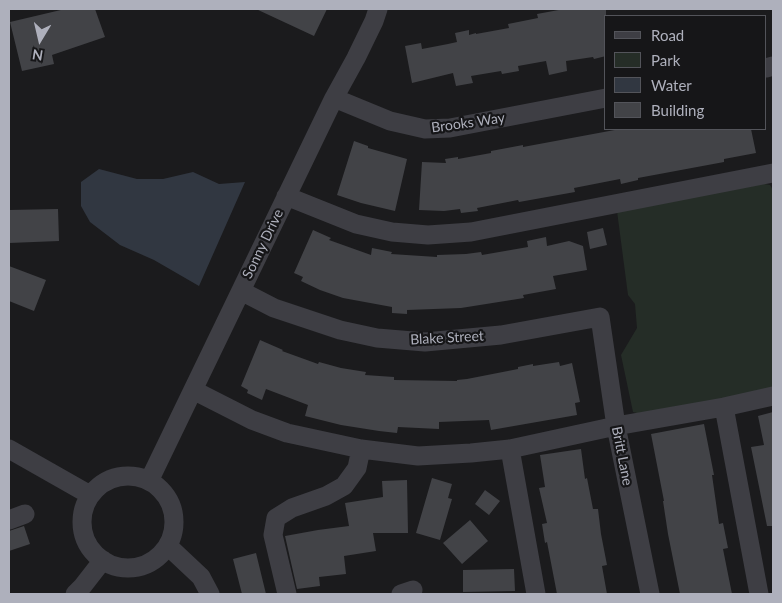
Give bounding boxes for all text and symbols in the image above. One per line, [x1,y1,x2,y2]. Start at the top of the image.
north arrow [15,15,65,65]
legend [604,15,767,130]
text: Road [651,26,684,44]
text: N [31,46,44,65]
text: Park [651,51,680,69]
text: Water [651,76,692,94]
text: Building [651,101,704,119]
street label: Brooks Way [430,110,506,136]
street label: Sonny Drive [239,207,287,281]
street label: Blake Street [410,328,484,348]
street label: Britt Lane [608,425,636,487]

